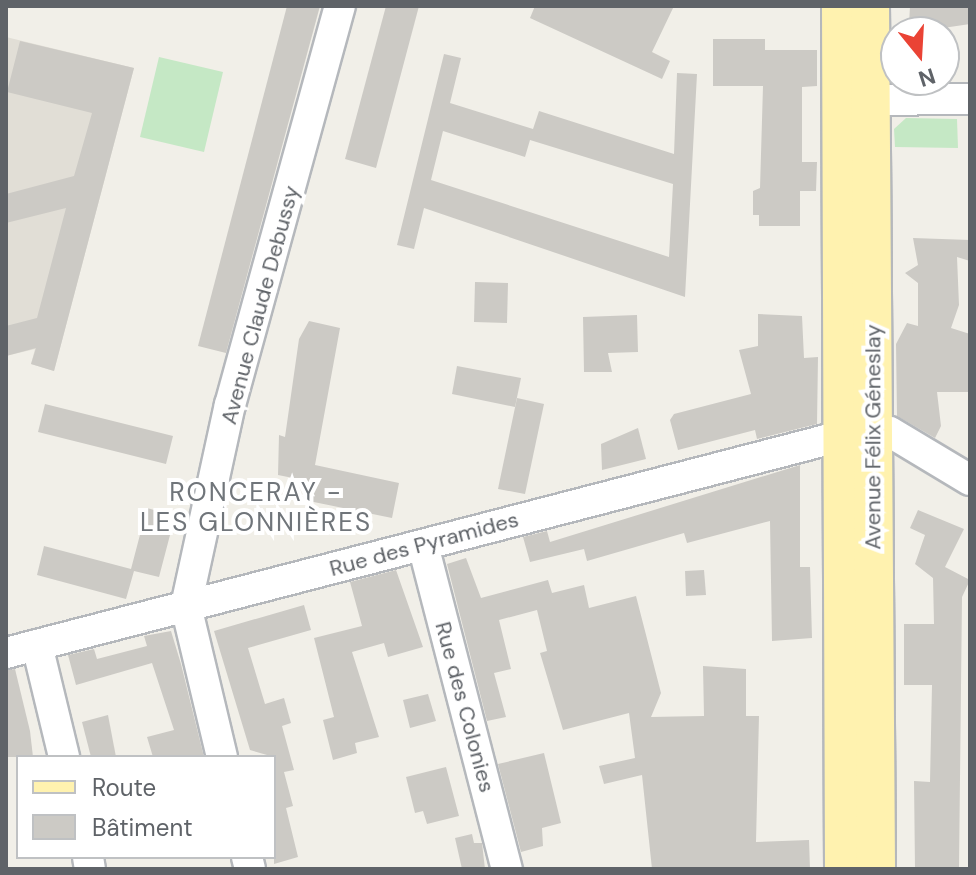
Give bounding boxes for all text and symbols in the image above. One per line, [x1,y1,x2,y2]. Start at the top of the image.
north arrow [880,16,960,96]
text: N [915,61,939,94]
street label: Avenue Claude Debussy [215,183,305,427]
street label: Avenue Félix Géneslay [860,324,886,550]
district label: RONCERAY - LES GLONNIÈRES [140,477,372,538]
street label: Rue des Pyramides [327,506,521,582]
street label: Rue des Colonies [430,619,500,795]
legend [16,755,276,859]
text: Route [92,772,156,803]
text: Bâtiment [92,812,193,843]

